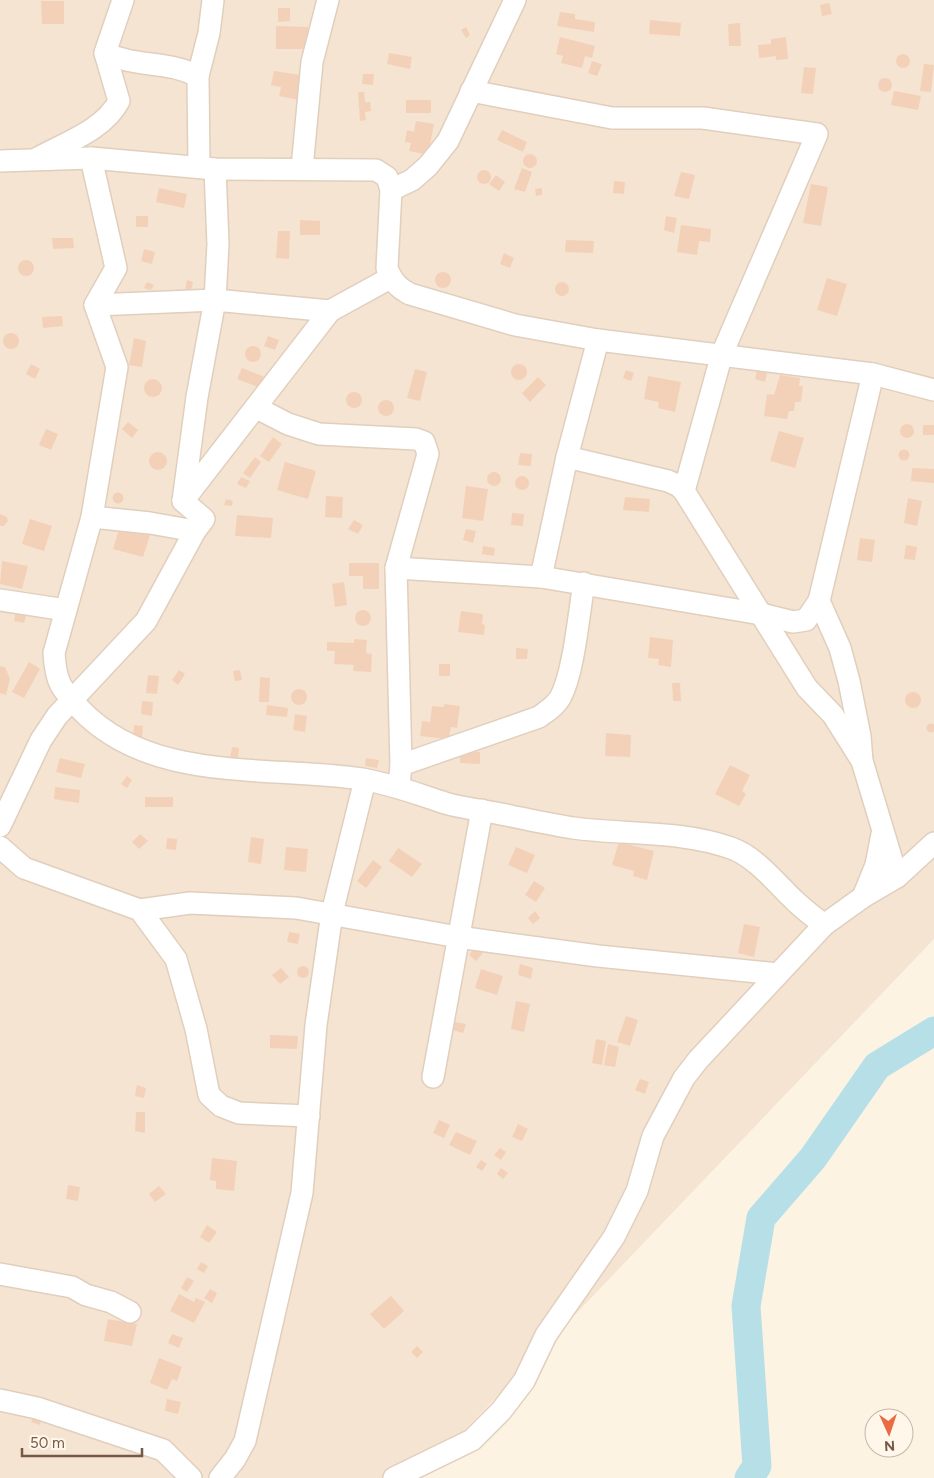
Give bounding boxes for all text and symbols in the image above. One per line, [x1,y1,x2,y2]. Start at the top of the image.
north arrow [864,1408,914,1458]
scale bar [22,1426,142,1458]
text: 50 m [30,1434,65,1452]
text: N [884,1437,896,1454]

